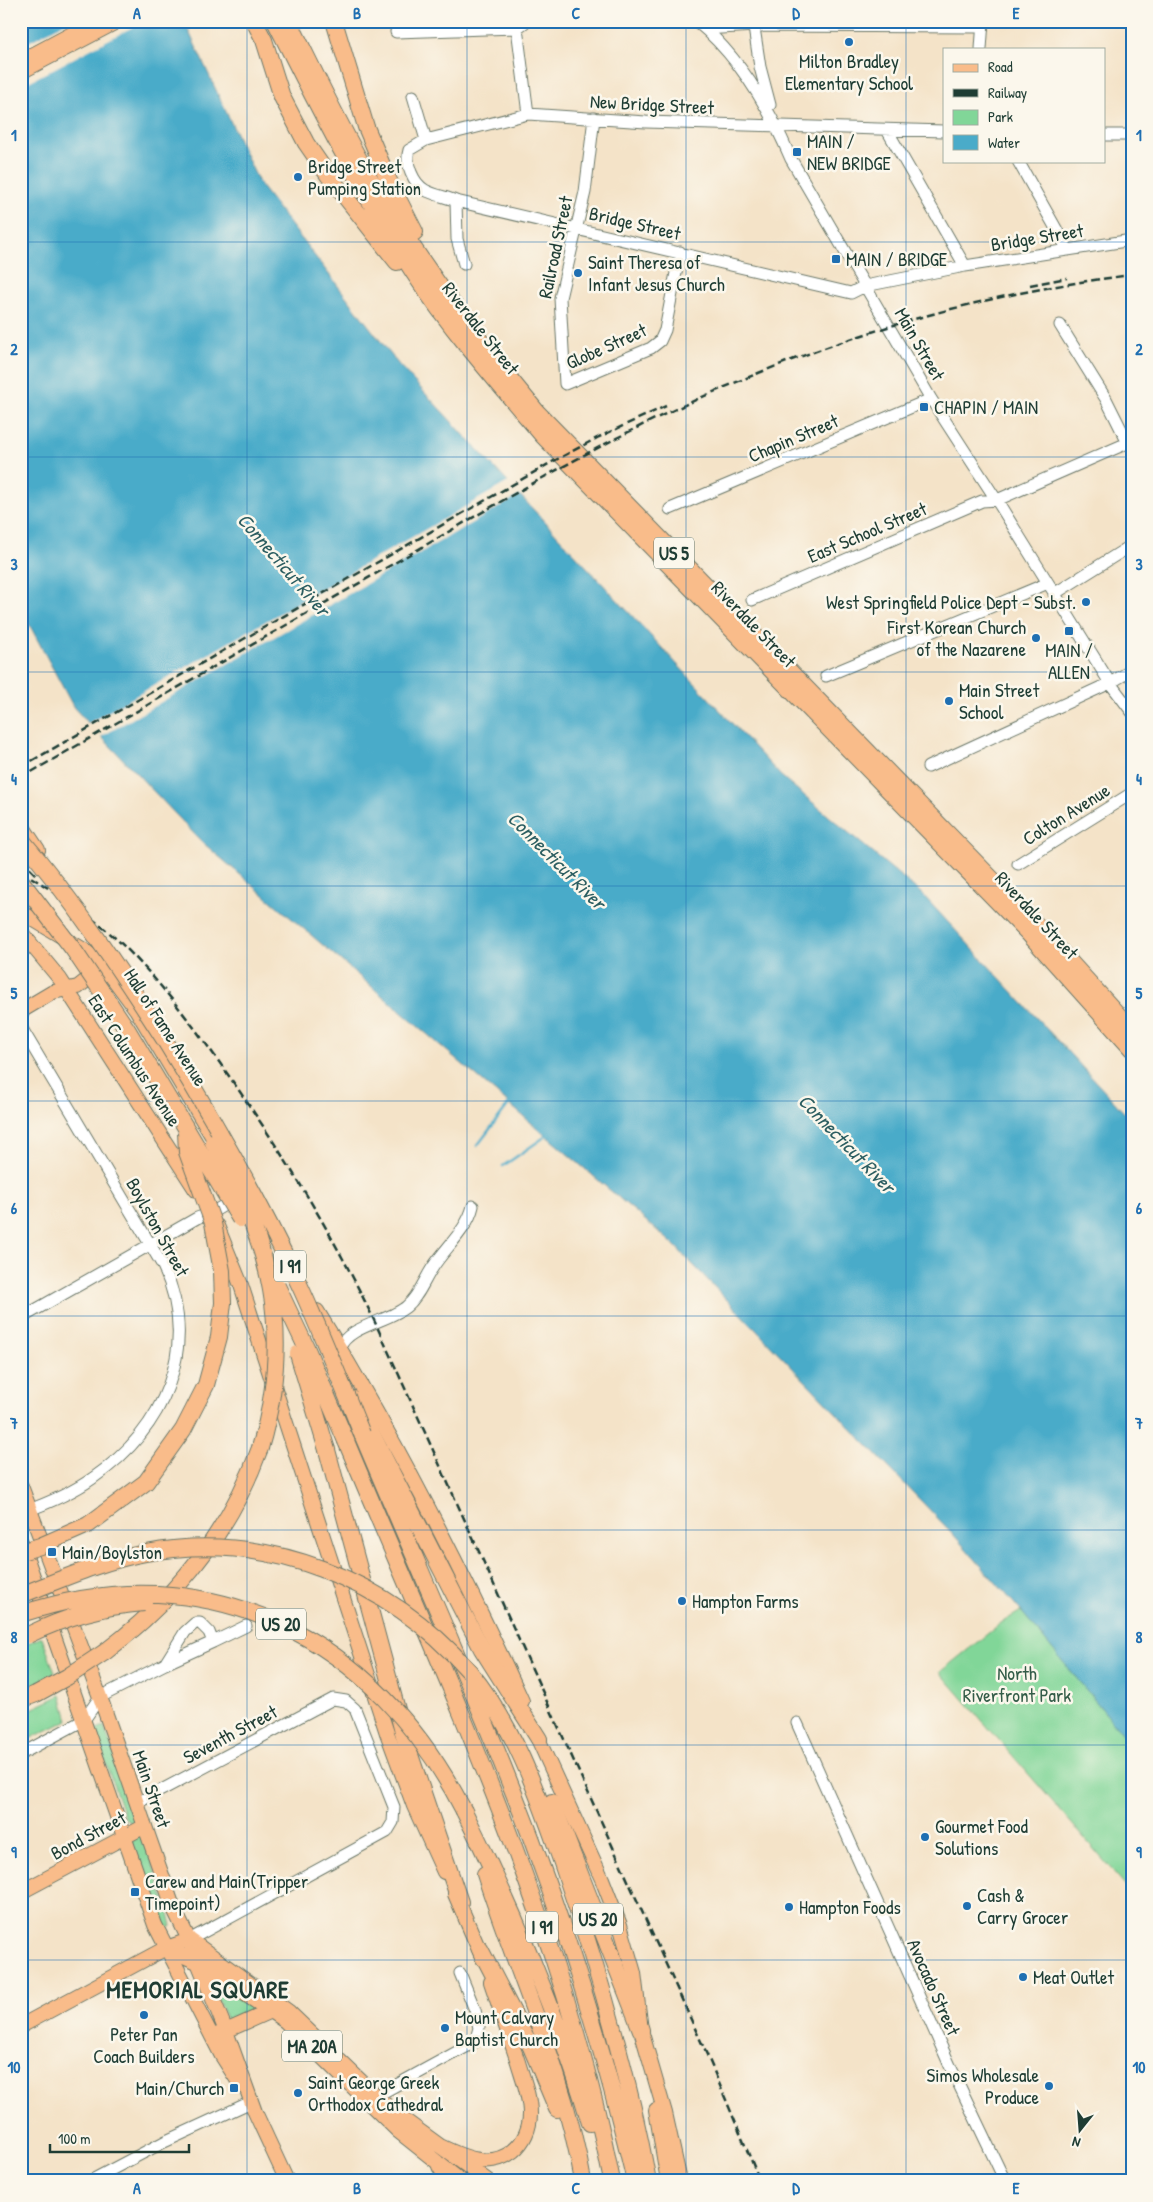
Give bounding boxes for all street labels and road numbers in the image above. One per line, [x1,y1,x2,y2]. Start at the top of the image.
street label: New Bridge Street [589,88,715,120]
street label: Railroad Street [531,193,579,300]
street label: Bridge Street [587,200,684,246]
street label: Bridge Street [989,217,1086,257]
street label: Riverdale Street [436,276,526,380]
street label: Main Street [889,303,952,386]
street label: Globe Street [562,316,651,375]
street label: Chapin Street [744,407,842,469]
street label: East School Street [803,495,931,569]
road number: US 5 [654,538,694,568]
street label: Riverdale Street [706,575,802,673]
street label: Colton Avenue [1017,777,1115,851]
street label: Riverdale Street [989,865,1085,965]
street label: Hall of Fame Avenue [118,963,214,1091]
street label: East Columbus Avenue [82,989,188,1132]
street label: Boylston Street [120,1173,196,1281]
road number: I 91 [274,1250,306,1282]
road number: US 20 [256,1608,306,1640]
street label: Seventh Street [178,1698,282,1770]
street label: Main Street [127,1747,177,1832]
street label: Bond Street [46,1804,131,1866]
road number: US 20 [573,1904,623,1935]
road number: I 91 [526,1911,558,1942]
street label: Avocado Street [901,1935,967,2040]
road number: MA 20A [282,2030,342,2062]

